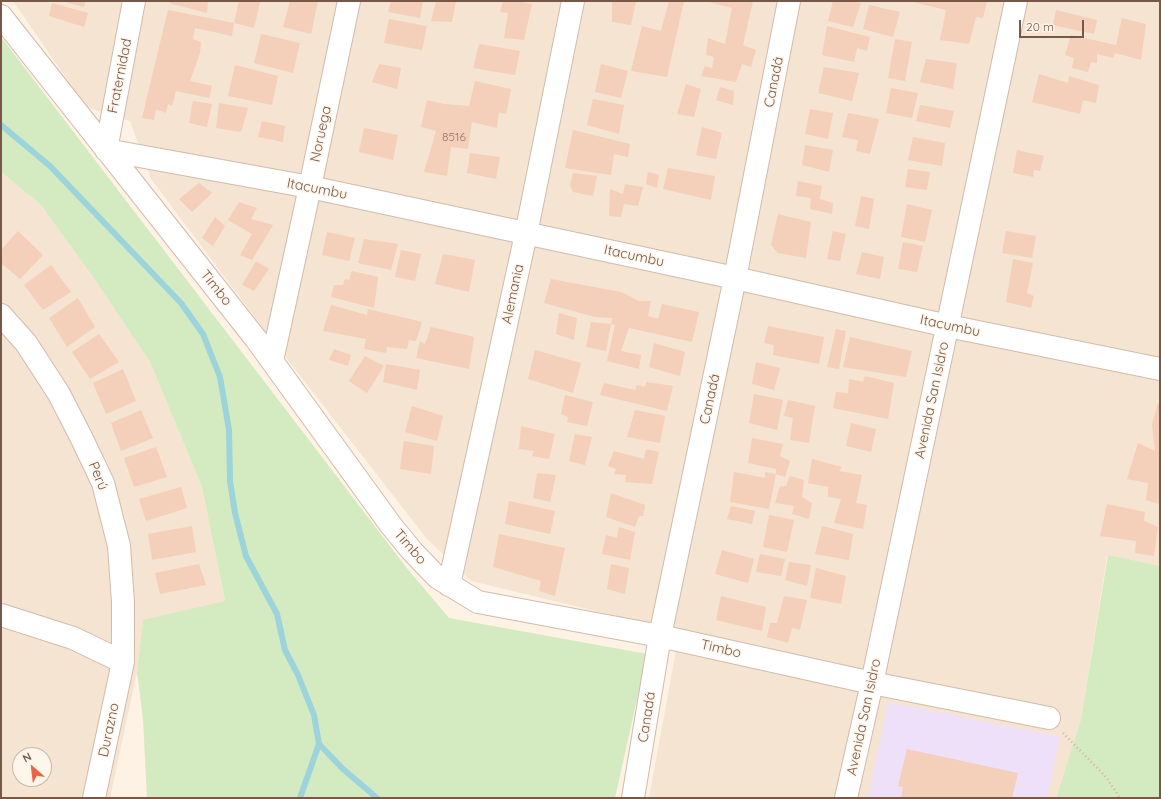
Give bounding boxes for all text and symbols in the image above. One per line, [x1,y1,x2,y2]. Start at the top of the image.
scale bar [1021,12,1086,38]
text: 20 m [1026,19,1054,34]
street label: Fraternidad [105,37,135,115]
street label: Canadá [761,55,787,109]
street label: Noruega [307,104,335,164]
house number: 8516 [442,130,466,144]
street label: Itacumbu [285,175,349,203]
street label: Itacumbu [602,241,666,271]
street label: Alemania [498,262,528,326]
street label: Timbo [197,267,235,309]
street label: Itacumbu [918,311,982,341]
street label: Avenida San Isidro [911,340,953,460]
street label: Canadá [696,372,724,426]
street label: Perú [85,459,111,493]
street label: Timbo [390,526,430,568]
street label: Timbo [699,636,743,662]
street label: Avenida San Isidro [843,657,885,777]
street label: Canadá [635,690,659,744]
street label: Durazno [95,701,123,759]
north arrow [12,747,52,787]
text: N [20,749,34,765]

